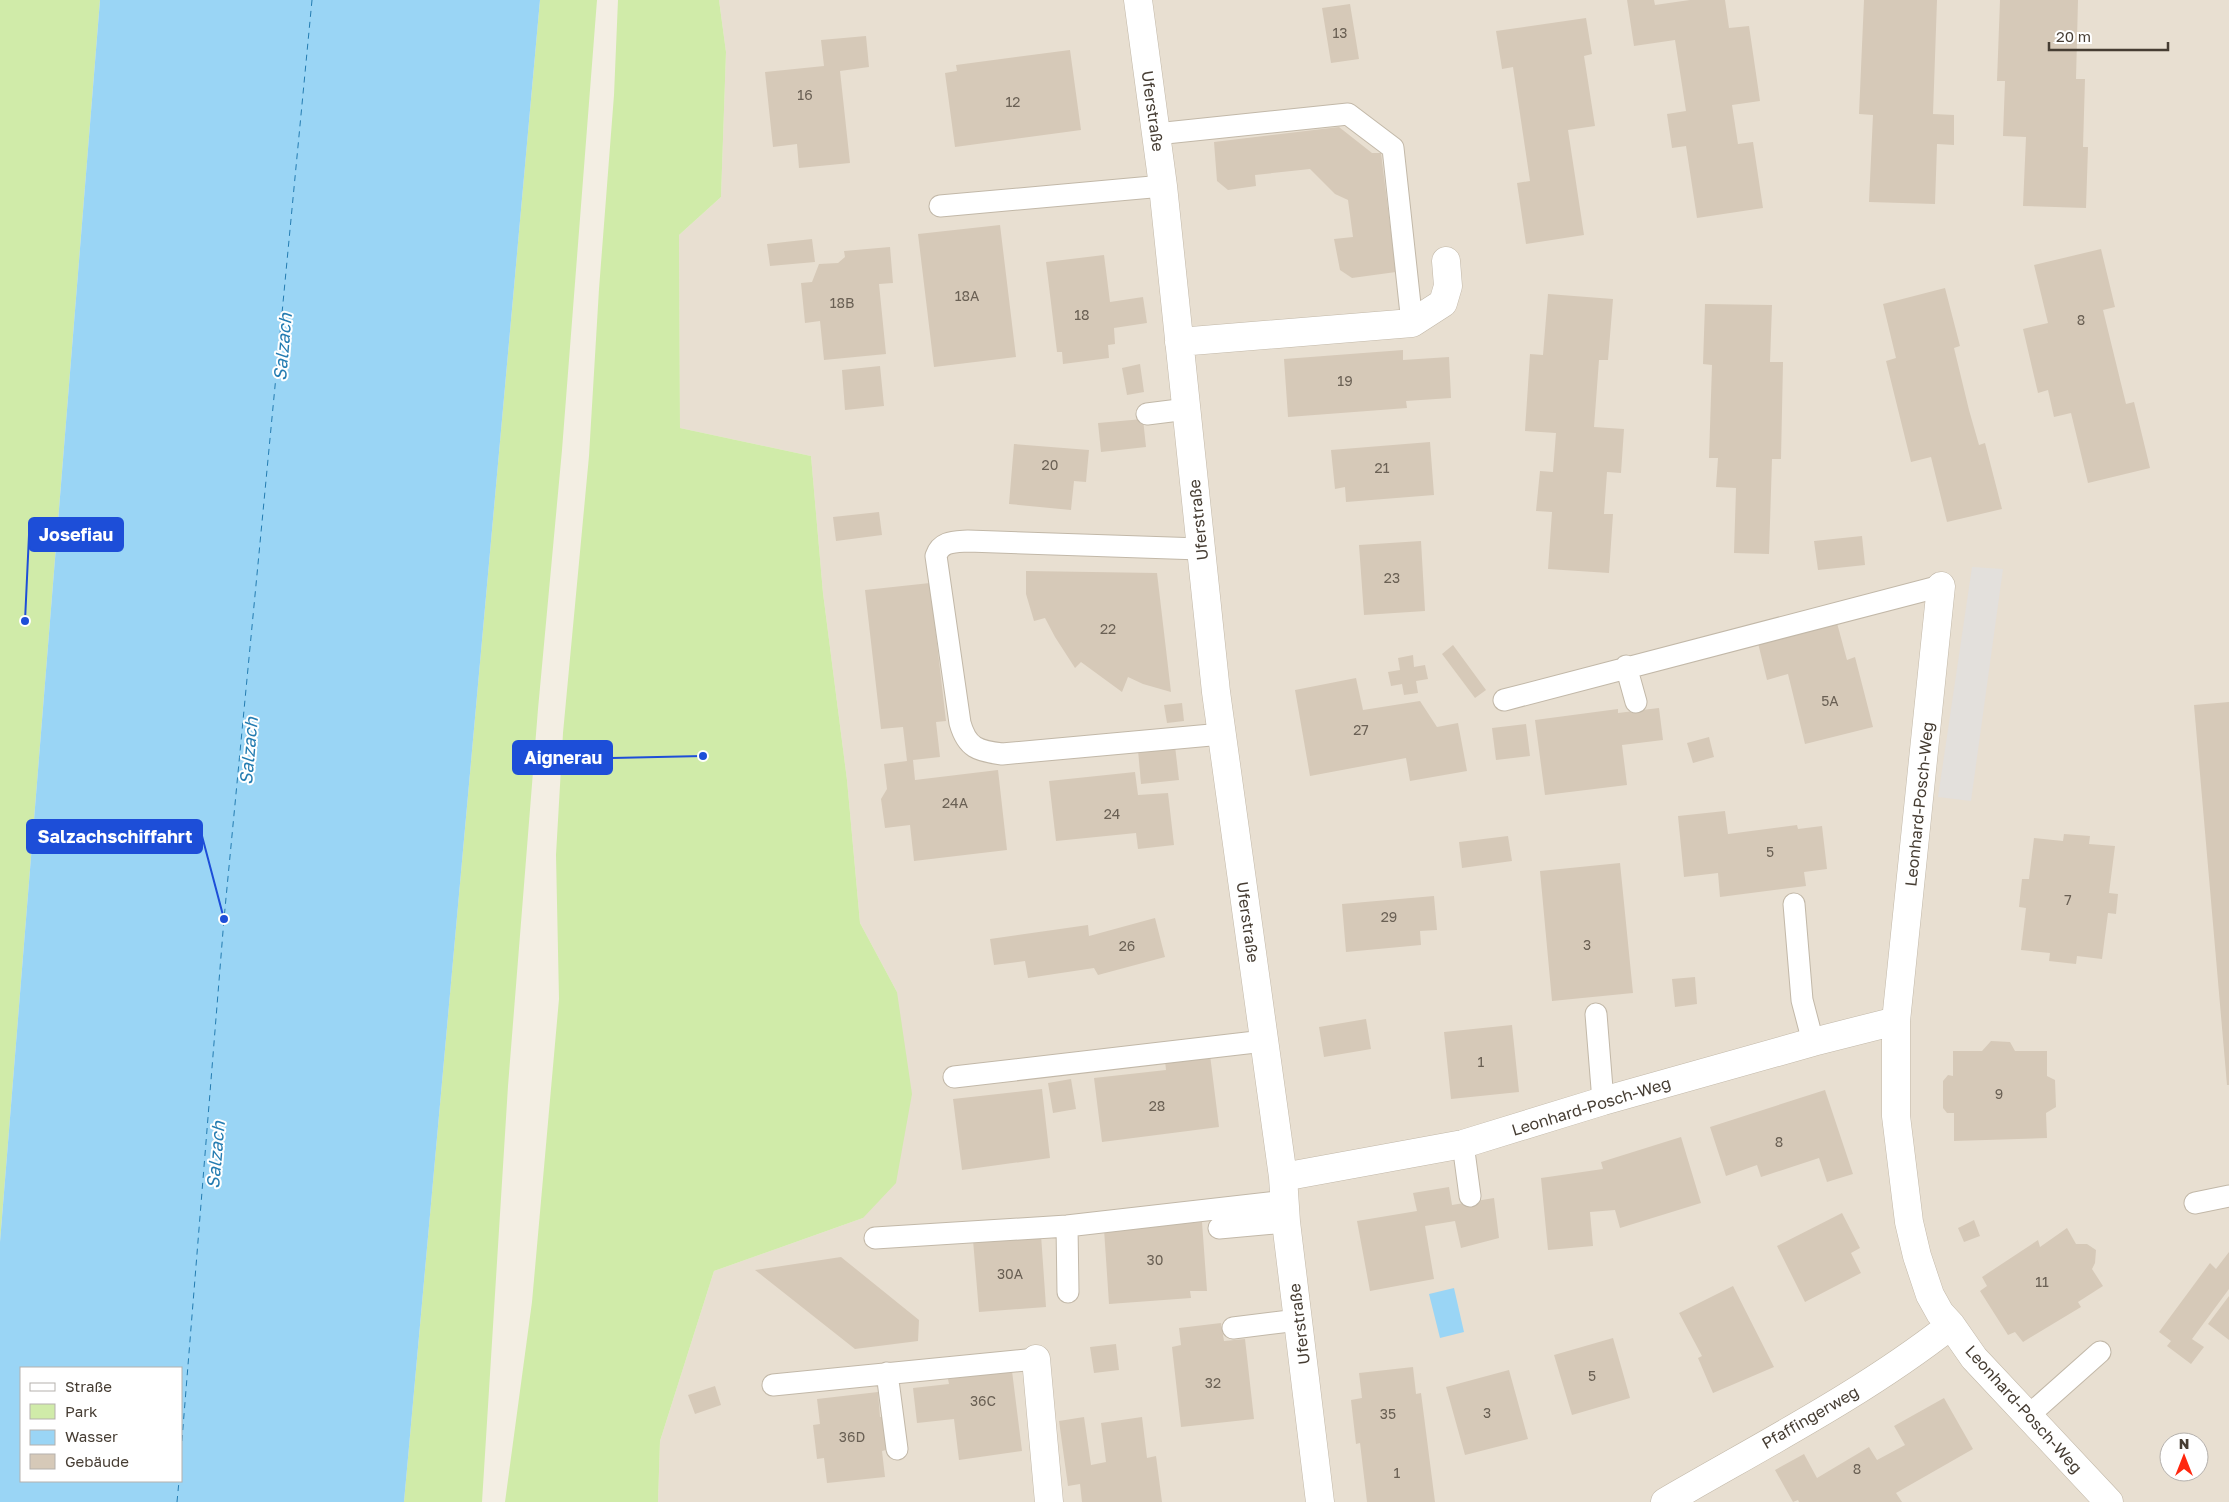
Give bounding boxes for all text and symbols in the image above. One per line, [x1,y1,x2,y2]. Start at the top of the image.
scale bar [2049,20,2168,52]
house number: 13 [1333,24,1347,41]
text: 20 m [2056,27,2091,45]
street label: Uferstraße [1137,69,1169,153]
house number: 16 [797,86,813,103]
house number: 12 [1006,93,1020,110]
house number: 18A [955,287,980,304]
house number: 18B [830,294,854,311]
house number: 18 [1074,306,1090,323]
water label: Salzach [268,311,296,382]
house number: 8 [2077,311,2085,328]
house number: 19 [1337,372,1353,389]
house number: 20 [1042,456,1058,473]
house number: 21 [1375,459,1390,476]
street label: Uferstraße [1184,478,1212,562]
callout: Josefiau [29,518,123,551]
text: Josefiau [39,523,113,545]
house number: 23 [1384,569,1400,586]
house number: 22 [1100,620,1116,637]
house number: 5A [1821,692,1839,709]
water label: Salzach [234,715,262,786]
house number: 27 [1353,721,1369,738]
street label: Leonhard-Posch-Weg [1900,721,1938,887]
callout: Aignerau [513,741,612,774]
text: Aignerau [524,746,602,768]
house number: 24A [942,794,969,811]
house number: 24 [1104,805,1120,822]
callout: Salzachschiffahrt [27,820,202,853]
text: Salzachschiffahrt [38,825,192,847]
house number: 5 [1766,843,1774,860]
street label: Uferstraße [1232,880,1264,964]
house number: 7 [2064,891,2072,908]
house number: 29 [1381,908,1397,925]
house number: 3 [1583,936,1591,953]
house number: 26 [1119,937,1135,954]
house number: 1 [1478,1053,1485,1070]
street label: Leonhard-Posch-Weg [1509,1072,1673,1140]
house number: 9 [1995,1085,2003,1102]
house number: 28 [1149,1097,1165,1114]
water label: Salzach [201,1119,229,1190]
house number: 8 [1775,1133,1783,1150]
house number: 30 [1147,1251,1163,1268]
house number: 30A [997,1265,1024,1282]
house number: 11 [2035,1273,2049,1290]
street label: Uferstraße [1284,1282,1314,1366]
street label: Leonhard-Posch-Weg [1961,1341,2087,1477]
legend [20,1367,182,1482]
house number: 5 [1588,1367,1596,1384]
house number: 32 [1205,1374,1221,1391]
text: Straße [65,1377,112,1395]
street label: Pfaffingerweg [1758,1381,1862,1453]
house number: 36C [970,1392,996,1409]
text: Park [65,1402,98,1420]
house number: 3 [1483,1404,1491,1421]
house number: 35 [1380,1405,1396,1422]
text: Wasser [65,1427,118,1445]
house number: 36D [839,1428,865,1445]
north arrow [2159,1432,2209,1482]
text: N [2179,1435,2189,1452]
text: Gebäude [65,1452,129,1470]
house number: 8 [1853,1460,1861,1477]
house number: 1 [1394,1464,1401,1481]

